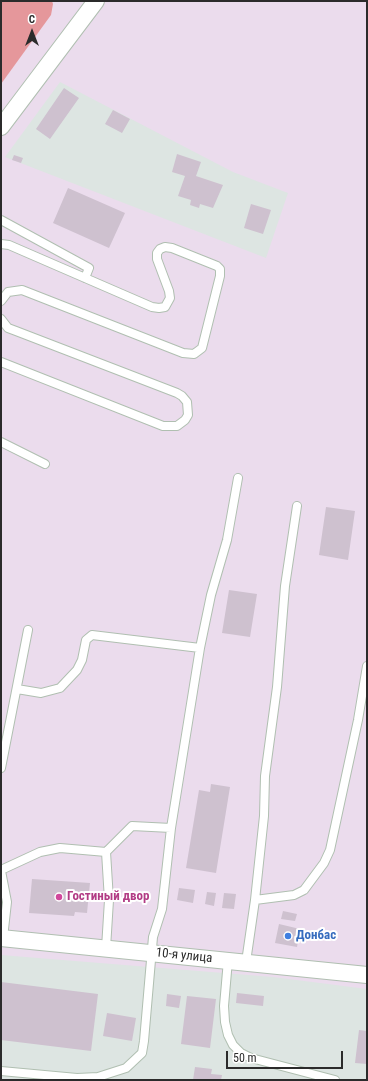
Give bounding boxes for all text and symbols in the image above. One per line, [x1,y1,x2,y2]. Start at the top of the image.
north arrow [12,12,52,52]
text: С [29,13,35,26]
place label: Гостиный двор [67,889,149,905]
marker: Гостиный двор [54,892,64,902]
place label: Донбас [296,928,336,944]
marker: Донбас [283,931,293,941]
street label: 10-я улица [155,945,213,967]
scale bar [228,1043,345,1069]
text: 50 m [233,1051,257,1065]

